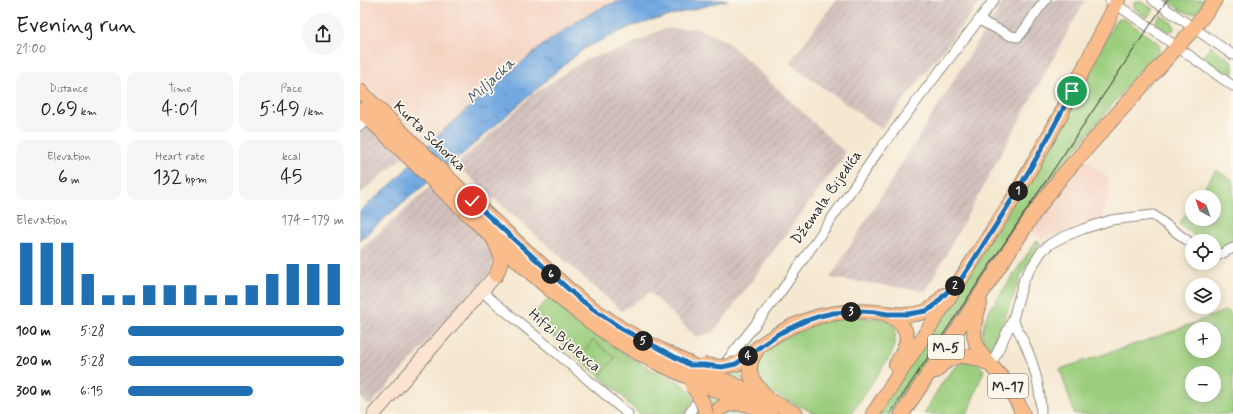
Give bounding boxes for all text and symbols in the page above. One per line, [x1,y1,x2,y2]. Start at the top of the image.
text: Evening run [16,12,136,40]
button: share [302,13,344,55]
text: 21:00 [16,41,46,58]
water label: Miljacka [462,52,521,109]
pin [1055,74,1089,108]
icon: arrive [1061,80,1083,102]
text: Distance [49,82,88,96]
text: Time [168,82,192,96]
text: Pace [280,82,302,96]
text: 0.69 [40,96,78,123]
text: 4:01 [162,96,198,123]
text: 5:49 [259,96,300,123]
street label: Kurta Schorka [389,97,470,176]
text: km [78,105,97,119]
text: /km [300,105,324,119]
street label: Džemala Bijedića [787,146,867,249]
text: Elevation [47,150,90,164]
text: Heart rate [155,150,205,164]
text: kcal [282,150,301,164]
text: 6 [58,164,68,191]
text: 132 [153,164,182,191]
text: 45 [280,164,302,191]
text: m [68,173,80,187]
text: bpm [182,173,207,187]
pin: 1 [1008,181,1028,201]
pin [455,184,489,218]
text: 1 [1016,184,1020,198]
icon: check [461,190,483,212]
north arrow [1185,190,1221,226]
map controls [1185,190,1221,402]
text: Elevation [16,212,67,229]
text: 174–179 m [281,212,344,229]
button: locate [1185,234,1221,270]
pin: 6 [541,264,561,284]
text: 6 [548,267,554,281]
pin: 2 [945,276,965,296]
button: layers [1185,278,1221,314]
text: 2 [952,279,958,293]
pin: 3 [841,302,861,322]
street label: Hifzi Bjelevca [524,305,605,377]
text: 3 [849,305,853,319]
button: + [1185,322,1221,358]
text: 100 m [16,323,51,340]
text: 5:28 [80,323,105,340]
pin: 5 [633,331,653,351]
text: 5 [640,334,646,348]
road number: M-5 [928,335,964,359]
pin: 4 [738,346,758,366]
text: 4 [745,349,751,363]
text: 200 m [16,353,51,370]
text: 5:28 [80,353,105,370]
button: − [1185,366,1221,402]
road number: M-17 [988,374,1028,398]
text: 300 m [16,383,51,400]
text: 6:15 [80,383,103,400]

